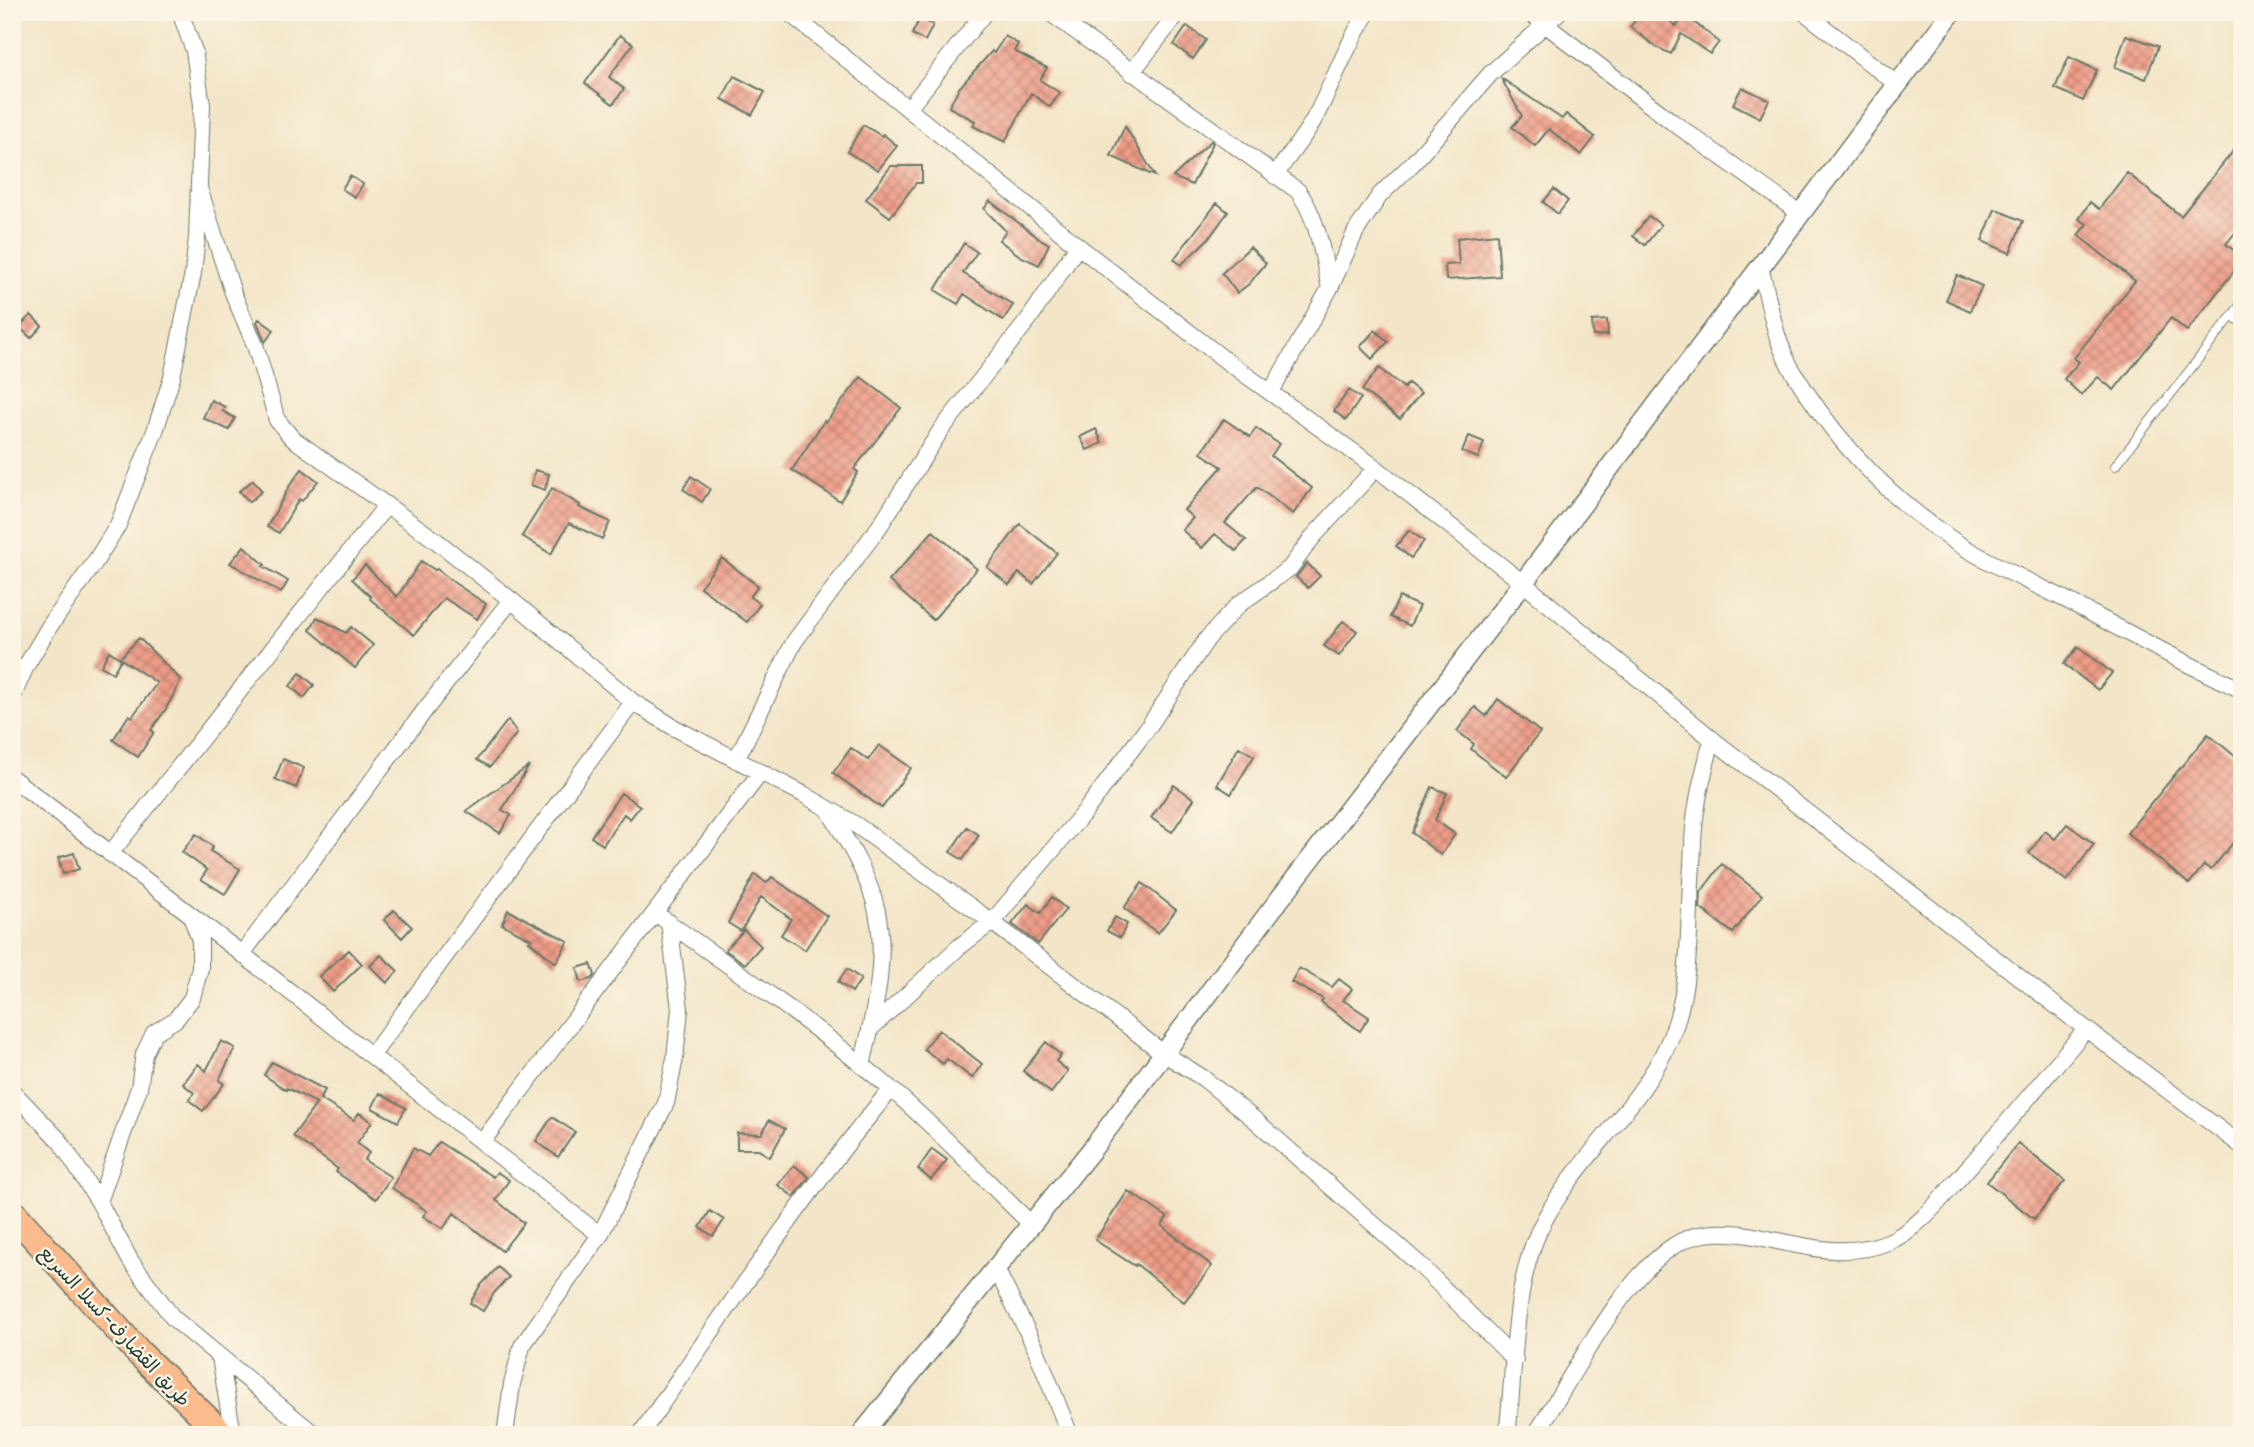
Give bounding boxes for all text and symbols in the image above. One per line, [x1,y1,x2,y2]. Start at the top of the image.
street label: طريق القضارف-كسلا السريع [33,1238,198,1413]

